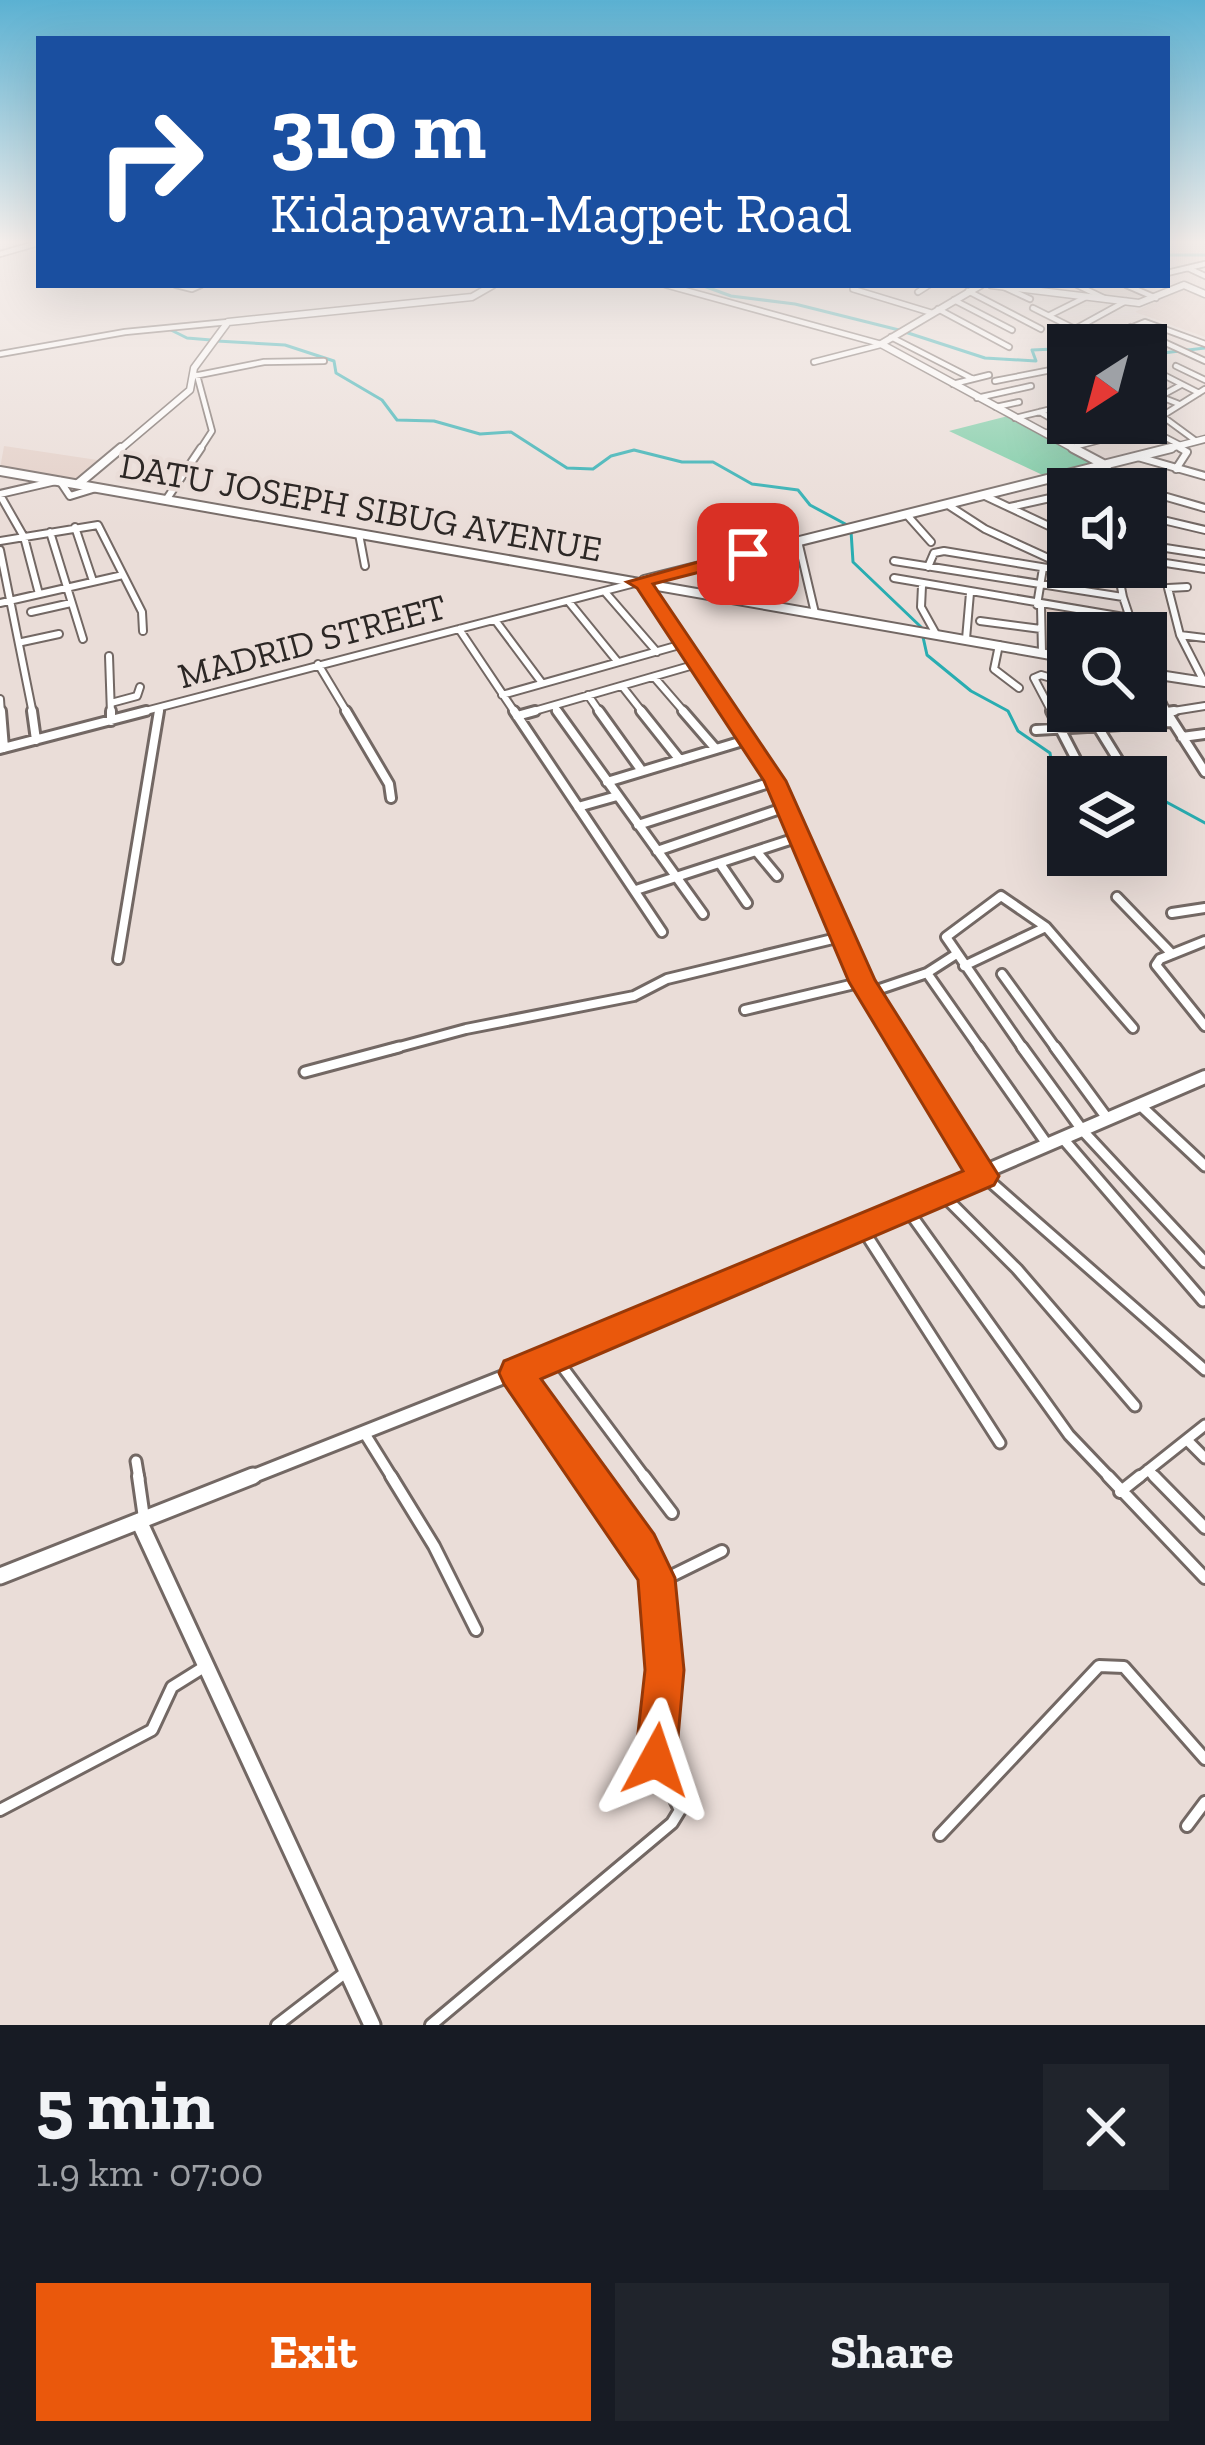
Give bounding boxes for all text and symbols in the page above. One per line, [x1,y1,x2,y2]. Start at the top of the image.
text: 310 m [270,79,486,180]
icon: right [72,84,228,240]
text: Kidapawan-Magpet Road [270,181,852,246]
north arrow [1047,324,1167,444]
map controls [1047,324,1167,876]
street label: DATU JOSEPH SIBUG AVENUE [117,443,605,571]
button: sound [1047,468,1167,588]
pin [697,503,799,605]
icon: arrive [715,521,781,587]
street label: MADRID STREET [173,585,451,697]
button: search [1047,612,1167,732]
button: layers [1047,756,1167,876]
position arrow [593,1697,719,1823]
text: 5 min [36,2061,214,2147]
button: close [1043,2064,1169,2190]
text: 1.9 km · 07:00 [36,2149,264,2196]
button: Exit [36,2283,591,2421]
button: Share [615,2283,1169,2421]

